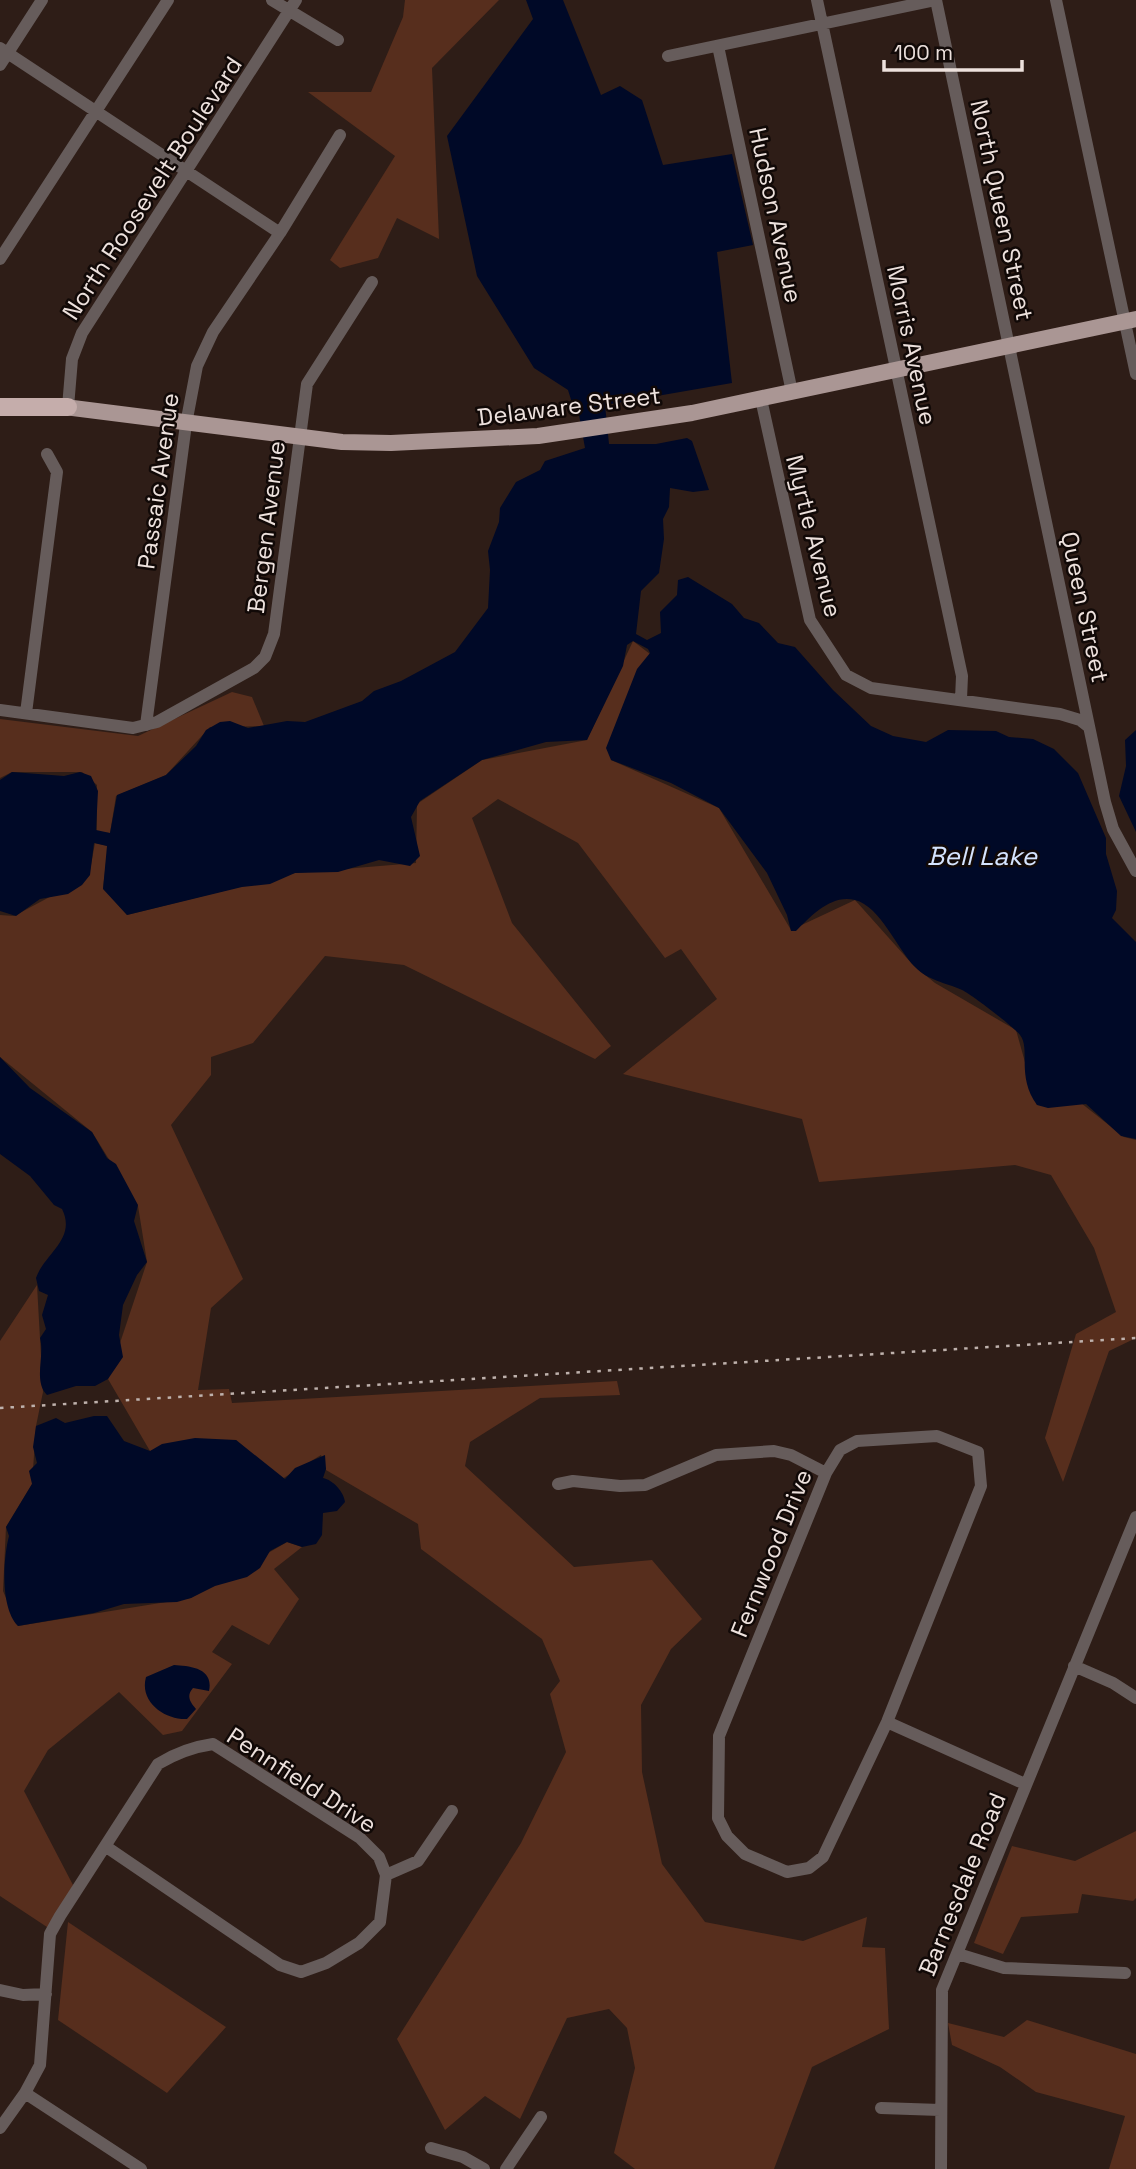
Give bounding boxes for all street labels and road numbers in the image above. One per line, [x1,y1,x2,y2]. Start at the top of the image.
street label: North Roosevelt Boulevard [55,50,249,326]
street label: North Queen Street [963,97,1041,323]
street label: Hudson Avenue [742,124,810,306]
street label: Morris Avenue [880,262,944,428]
street label: Delaware Street [475,379,663,433]
street label: Passaic Avenue [130,391,186,571]
street label: Bergen Avenue [240,439,292,615]
street label: Myrtle Avenue [779,452,849,620]
street label: Queen Street [1054,529,1116,685]
street label: Fernwood Drive [723,1464,819,1642]
street label: Pennfield Drive [221,1720,383,1840]
street label: Barnesdale Road [911,1788,1013,1980]

